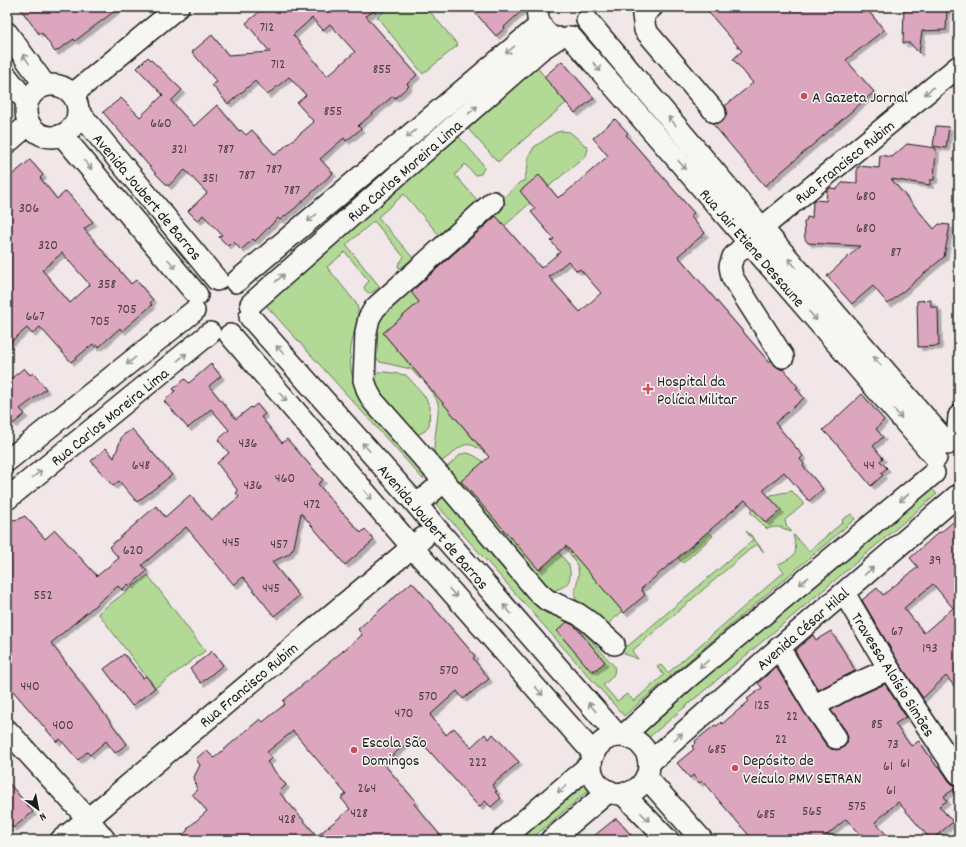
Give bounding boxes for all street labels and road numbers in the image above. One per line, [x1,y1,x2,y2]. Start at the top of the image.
street label: Rua Carlos Moreira Lima [343,115,469,228]
street label: Rua Francisco Rubim [791,115,900,210]
street label: Avenida Joubert de Barros [86,129,206,266]
street label: Rua Jair Etiene Dessaune [693,184,809,313]
street label: Rua Carlos Moreira Lima [47,363,175,473]
street label: Avenida Joubert de Barros [371,460,493,596]
street label: Avenida César Hilal [752,583,855,677]
street label: Travessa Aloísio Simões [844,609,940,742]
street label: Rua Francisco Rubim [195,638,304,734]

